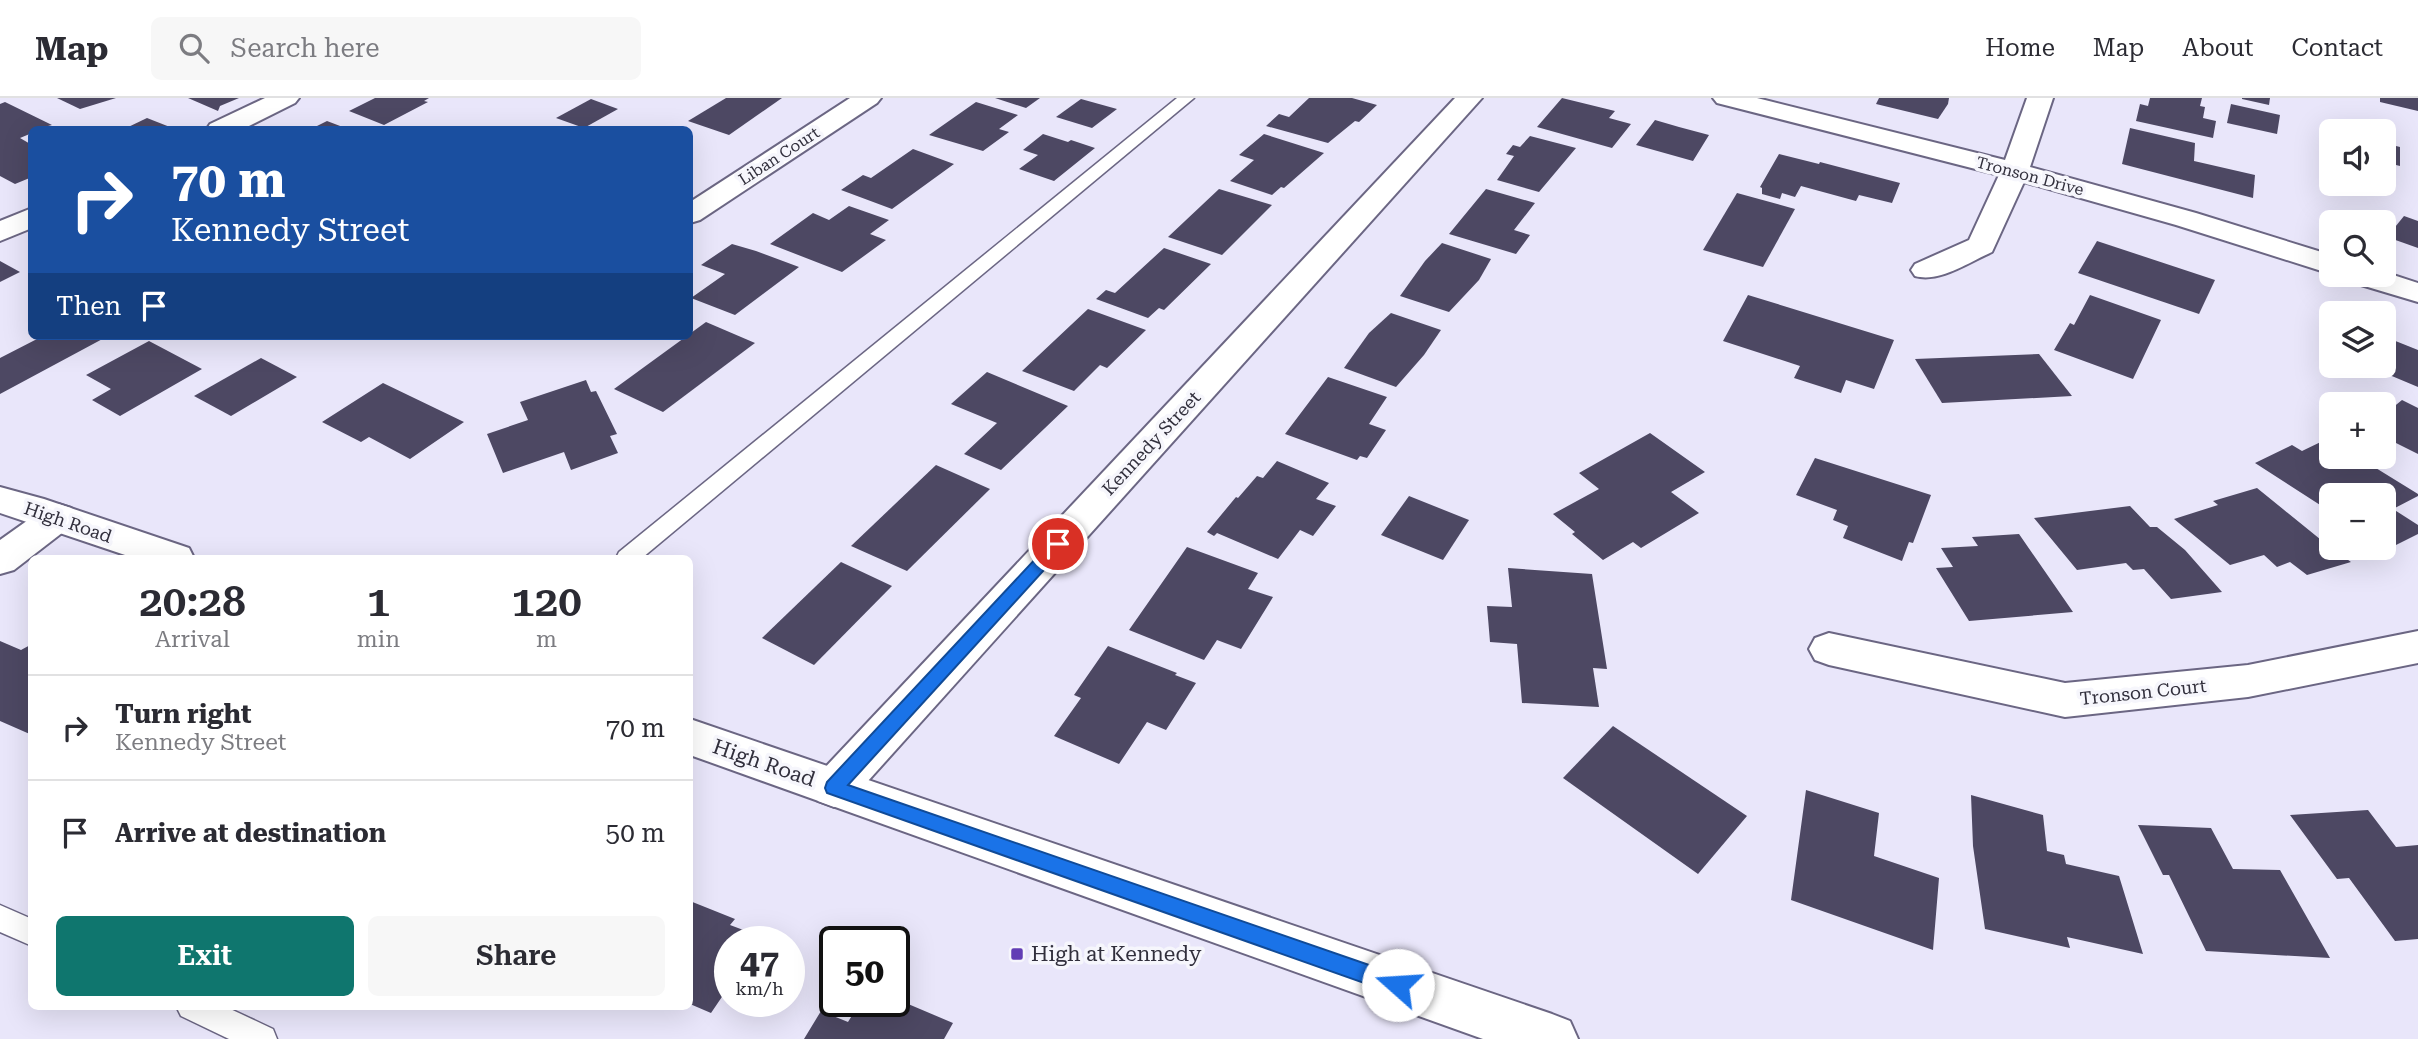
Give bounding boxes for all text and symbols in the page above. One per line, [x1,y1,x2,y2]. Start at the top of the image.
search box [151,17,641,80]
text: Map [35,29,109,68]
icon: search [175,29,213,67]
text: Search here [231,33,380,63]
text: Home [1985,34,2055,62]
text: Map [2093,34,2144,62]
text: About [2182,34,2253,62]
text: Contact [2291,34,2383,62]
map controls [2319,119,2396,560]
button: sound [2319,119,2396,196]
street label: Liban Court [735,123,823,189]
text: 70 m [171,152,286,209]
street label: Tronson Drive [1974,153,2086,200]
icon: right [56,154,147,245]
button: search [2319,210,2396,287]
text: Kennedy Street [171,211,410,249]
icon: arrive [135,287,173,325]
text: Then [56,291,121,321]
button: layers [2319,301,2396,378]
street label: Kennedy Street [1098,387,1205,499]
button: + [2319,392,2396,469]
button: − [2319,483,2396,560]
street label: High Road [21,497,115,547]
pin [1028,514,1088,574]
icon: arrive [1039,525,1077,563]
text: 20:28 [139,577,246,626]
text: 1 [367,577,390,626]
text: 120 [511,577,582,626]
text: Arrival [155,626,230,653]
text: min [357,626,400,653]
text: m [536,626,557,653]
street label: Tronson Court [2079,675,2208,709]
text: Turn right [115,699,251,729]
icon: right [56,709,94,747]
text: 70 m [606,713,665,743]
text: Kennedy Street [115,729,286,756]
street label: High Road [710,734,819,792]
icon: arrive [56,814,94,852]
text: Arrive at destination [115,818,386,848]
text: 50 m [606,818,665,848]
button: Exit [56,916,354,996]
button: Share [368,916,665,996]
speed limit sign: 50 [819,926,910,1017]
text: 47 [740,942,779,983]
place label: High at Kennedy [1031,942,1202,966]
marker: High at Kennedy [1009,946,1025,962]
position arrow [1361,948,1435,1022]
text: km/h [735,978,784,999]

